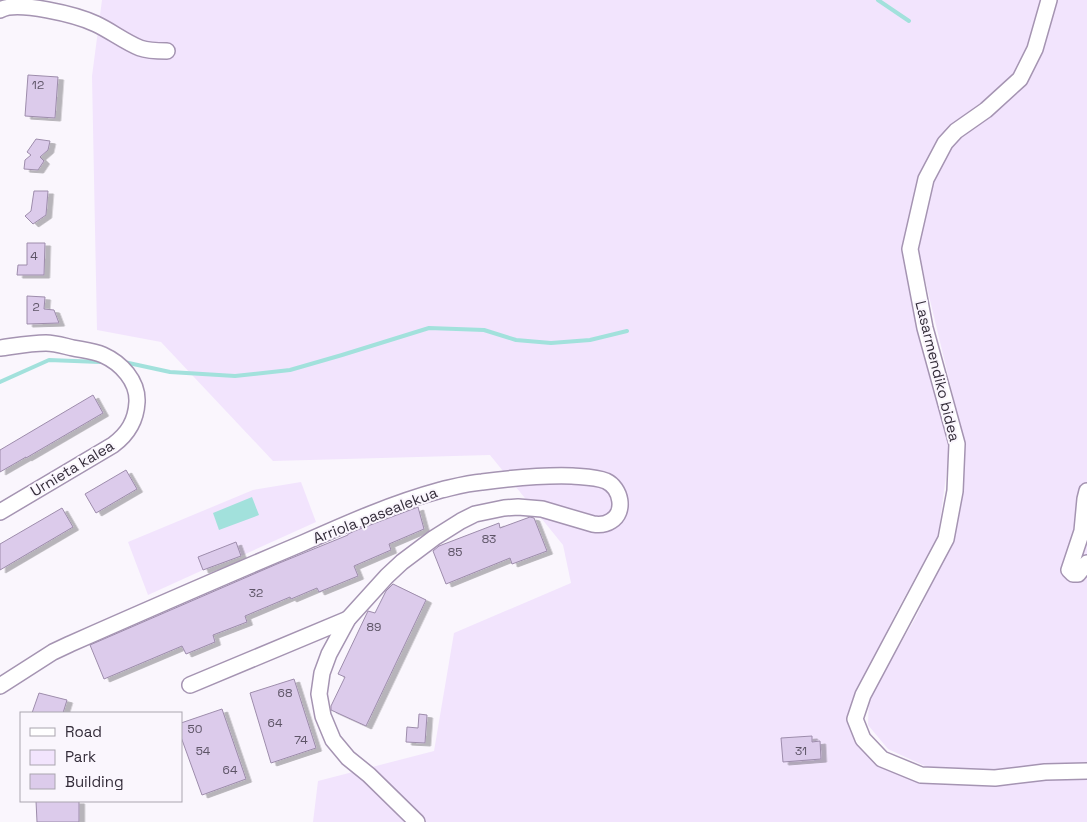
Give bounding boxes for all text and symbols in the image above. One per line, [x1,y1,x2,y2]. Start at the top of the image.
house number: 12 [32,77,44,93]
house number: 4 [30,248,38,264]
house number: 2 [32,299,40,315]
street label: Lasarmendiko bidea [911,299,965,444]
street label: Urnieta kalea [27,435,118,500]
street label: Arriola pasealekua [310,482,440,548]
house number: 83 [482,531,496,547]
house number: 85 [448,544,462,560]
house number: 32 [249,585,263,601]
house number: 89 [367,619,381,635]
house number: 68 [278,685,292,701]
legend [20,712,182,802]
house number: 64 [268,715,283,731]
house number: 50 [188,721,202,737]
text: Road [65,722,102,741]
house number: 74 [294,732,308,748]
house number: 54 [196,743,211,759]
house number: 31 [795,743,807,759]
text: Park [65,747,96,766]
house number: 64 [223,762,238,778]
text: Building [65,772,124,791]

